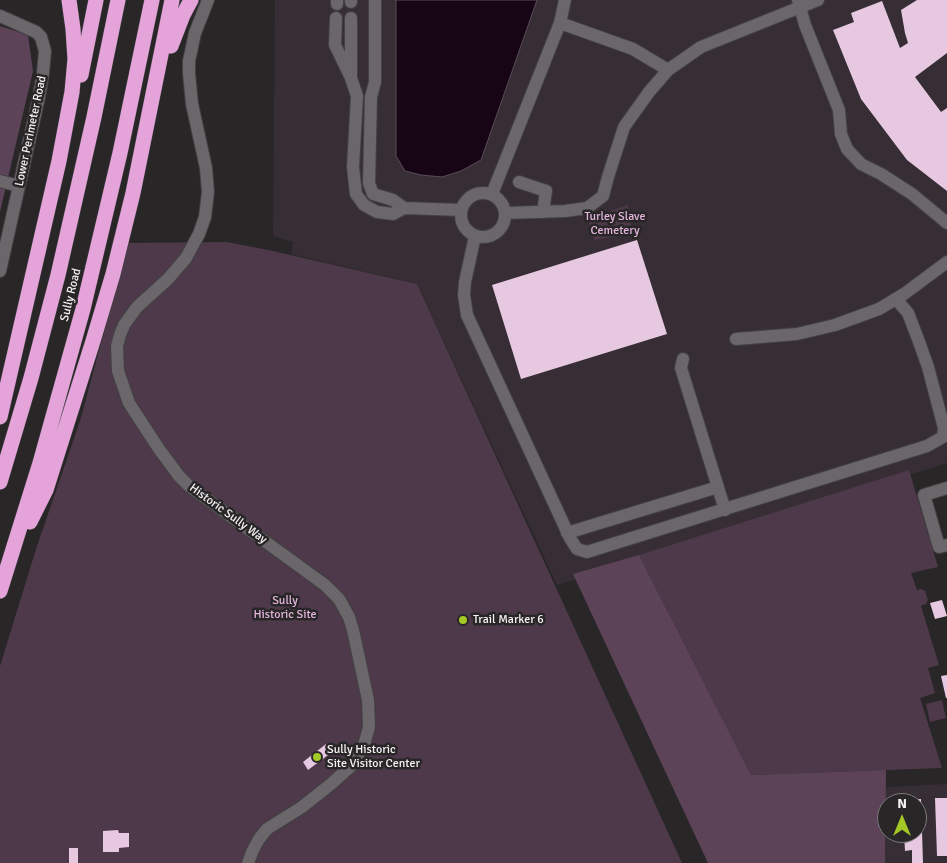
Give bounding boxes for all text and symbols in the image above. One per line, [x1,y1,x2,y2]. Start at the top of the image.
street label: Lower Perimeter Road [12,75,50,187]
park label: Turley Slave Cemetery [585,210,645,238]
street label: Sully Road [57,267,85,323]
street label: Historic Sully Way [186,481,270,547]
park label: Sully Historic Site [253,594,317,622]
place label: Trail Marker 6 [473,613,544,627]
marker: Trail Marker 6 [457,614,469,626]
place label: Sully Historic Site Visitor Center [327,743,420,771]
marker: Sully Historic Site Visitor Center [311,751,323,763]
north arrow [877,793,927,843]
text: N [897,795,907,812]

